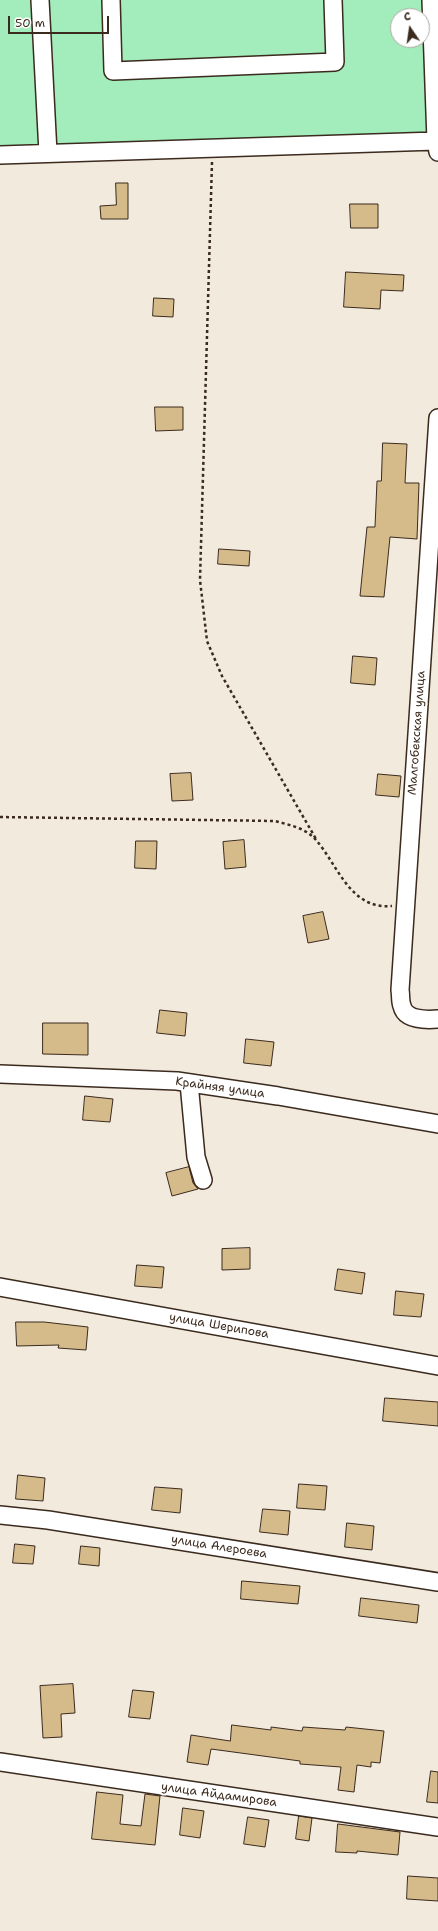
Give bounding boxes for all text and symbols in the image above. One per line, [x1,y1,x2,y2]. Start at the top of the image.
scale bar [10,8,111,34]
north arrow [390,8,430,48]
text: С [402,9,412,25]
text: 50 m [15,15,45,31]
street label: Малгобекская улица [405,670,429,796]
street label: Крайняя улица [174,1075,266,1101]
street label: улица Шерипова [168,1310,270,1342]
street label: улица Алероева [170,1532,268,1562]
street label: улица Айдамирова [160,1780,278,1810]

